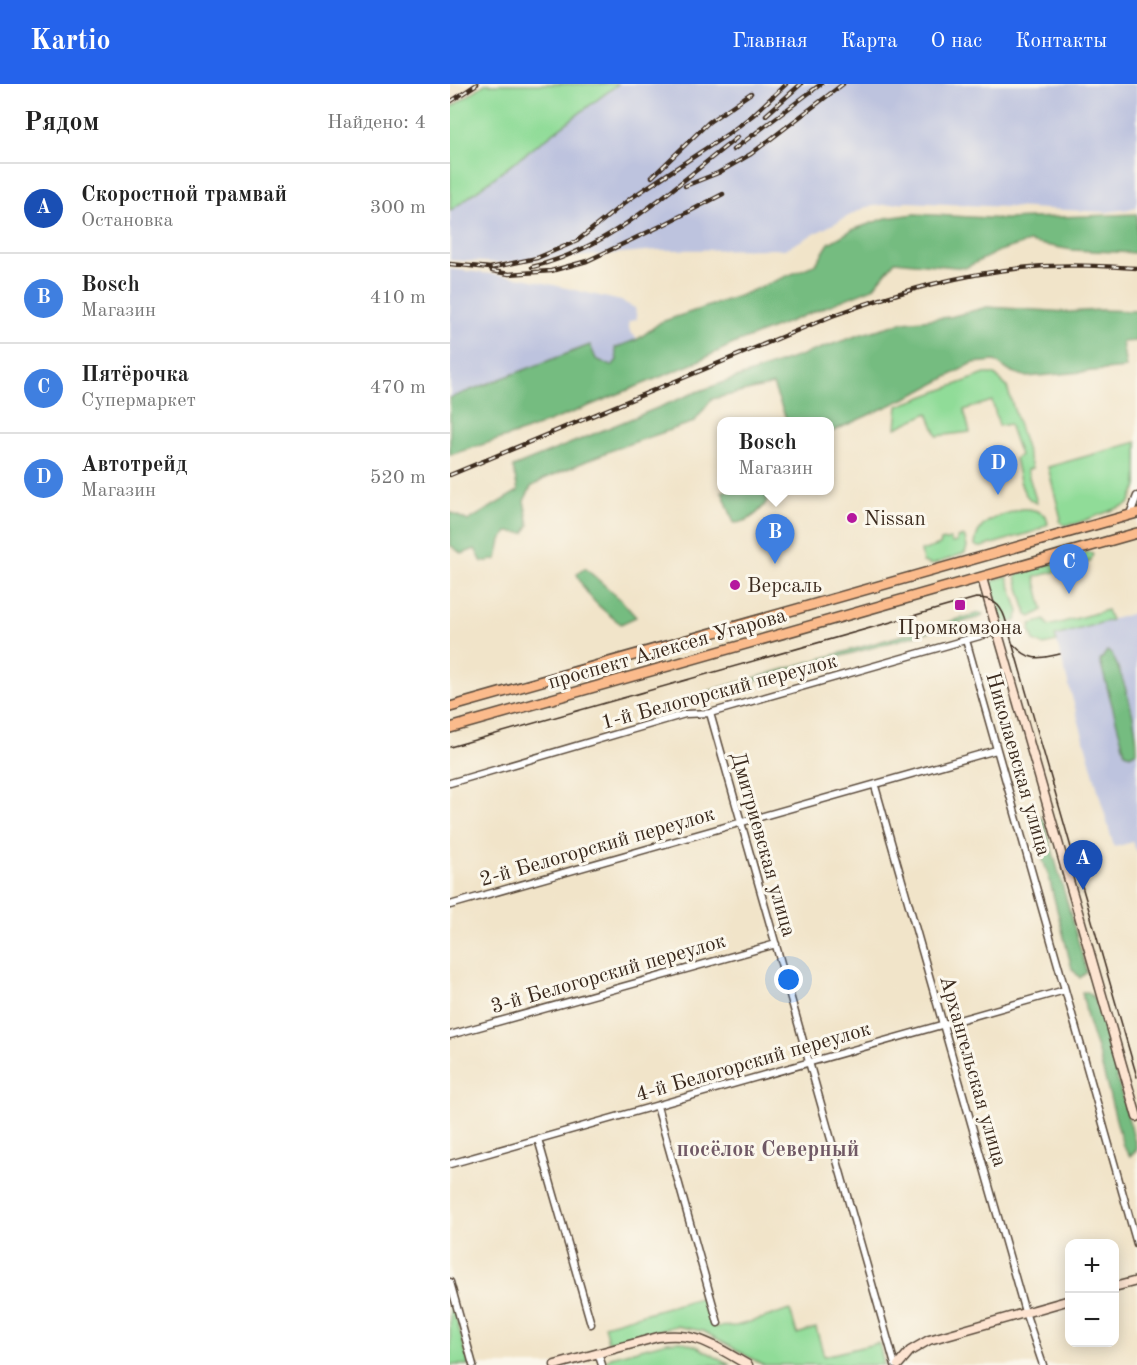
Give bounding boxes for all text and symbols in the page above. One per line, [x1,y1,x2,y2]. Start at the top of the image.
text: Kartio [30,28,111,56]
text: Главная [732,31,808,52]
text: Карта [841,31,898,52]
text: О нас [931,31,982,52]
text: Контакты [1015,31,1107,52]
text: Рядом [24,110,99,136]
text: Найдено: 4 [327,113,426,133]
text: Скоростной трамвай [81,184,287,206]
text: A [36,198,51,218]
text: 300 m [370,198,426,218]
text: Остановка [81,211,173,231]
text: Bosch [81,274,140,296]
text: B [36,288,51,308]
text: 410 m [370,288,426,308]
text: Магазин [81,301,156,321]
text: Пятёрочка [81,364,189,386]
text: C [37,378,50,398]
text: 470 m [370,378,426,398]
text: Супермаркет [81,391,196,411]
popup [717,417,834,495]
text: Bosch [738,432,797,454]
pin: D [978,446,1018,495]
text: Автотрейд [81,454,187,476]
text: Магазин [738,459,813,479]
text: D [36,468,51,488]
text: 520 m [370,468,426,488]
text: Магазин [81,481,156,501]
place label: Nissan [864,509,926,530]
marker: Nissan [845,511,859,525]
pin: B [756,514,794,564]
pin: C [1050,544,1088,594]
place label: Версаль [747,576,822,597]
marker: Версаль [728,578,742,592]
marker: Промкомзона [953,598,967,612]
street label: проспект Алексея Угарова [546,605,789,694]
place label: Промкомзона [898,618,1022,639]
street label: 1-й Белогорский переулок [599,651,840,734]
street label: Николаевская улица [981,670,1054,859]
street label: Дмитриевская улица [726,750,799,939]
street label: 2-й Белогорский переулок [478,804,718,891]
pin: A [1064,840,1102,890]
street label: 3-й Белогорский переулок [489,931,729,1018]
your location [774,965,803,994]
street label: Архангельская улица [935,973,1010,1169]
street label: 4-й Белогорский переулок [634,1019,874,1106]
district label: посёлок Северный [677,1139,859,1161]
map controls [1065,1239,1119,1347]
button: + [1065,1239,1119,1293]
button: − [1065,1293,1119,1347]

